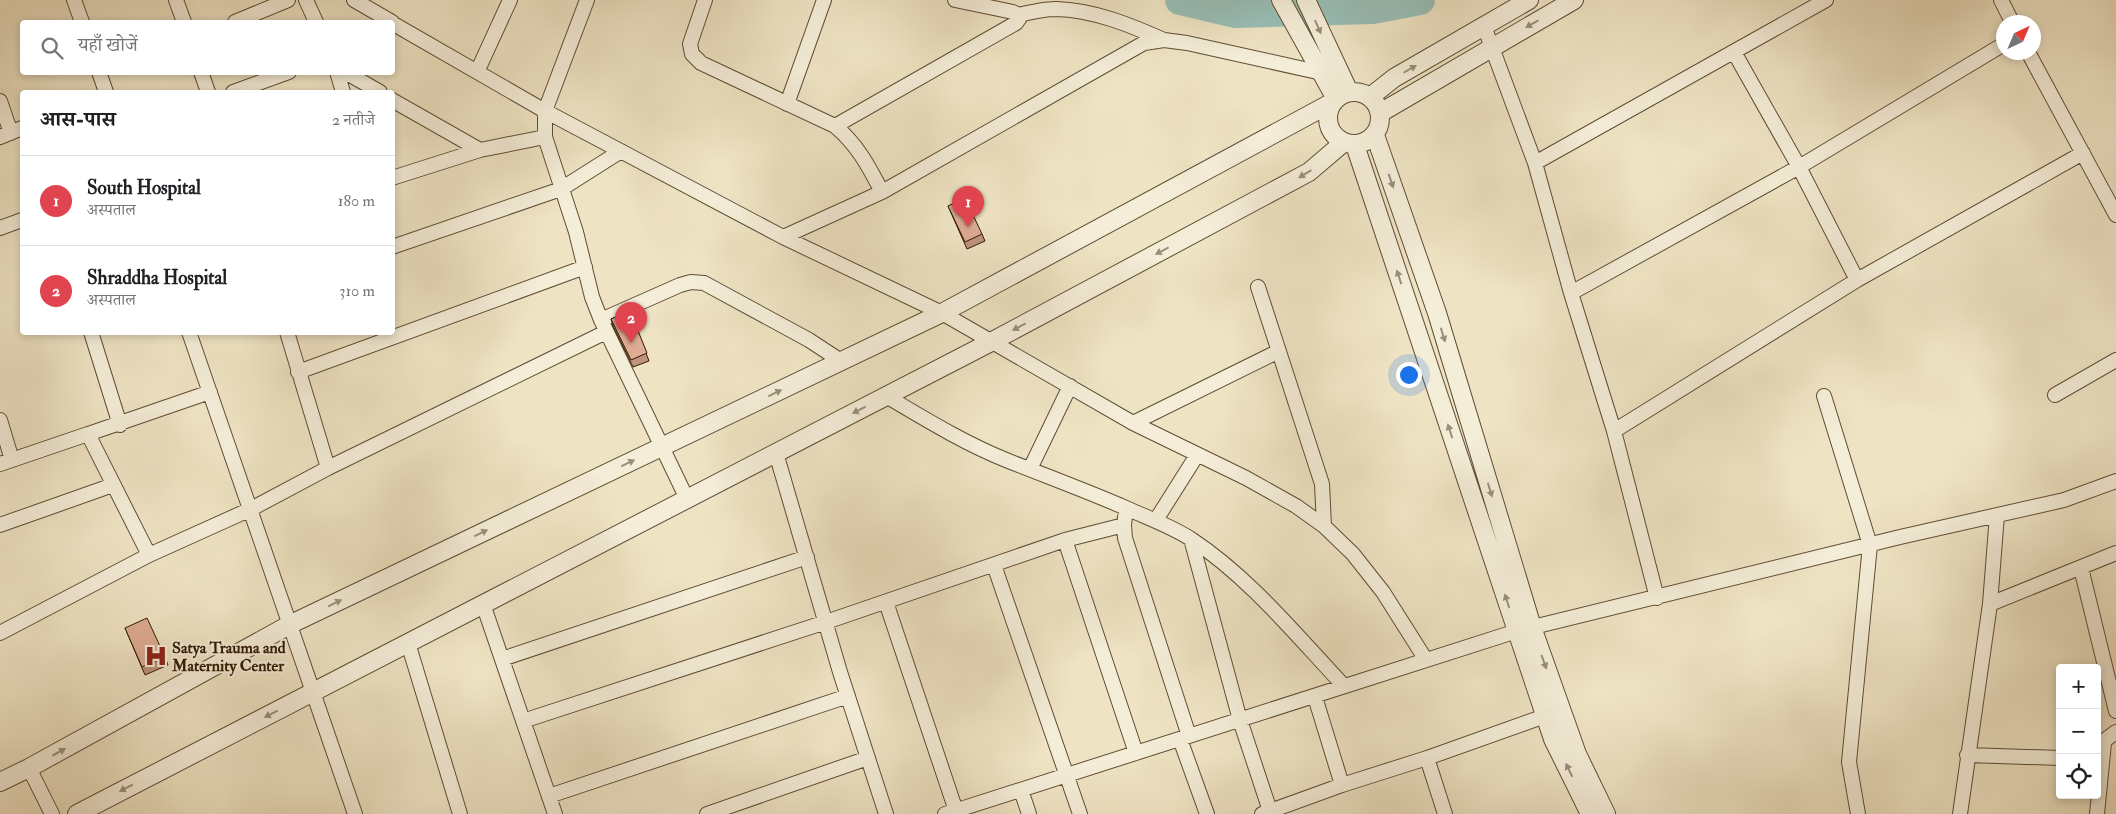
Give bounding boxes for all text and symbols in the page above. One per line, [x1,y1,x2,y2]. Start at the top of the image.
north arrow [1996,15,2041,60]
search box [20,20,395,75]
one-way arrow [1314,20,1322,34]
one-way arrow [1524,20,1539,28]
text: यहाँ खोजें [78,33,138,57]
icon: search [38,34,66,62]
one-way arrow [1403,65,1416,74]
text: आस-पास [40,106,116,133]
text: 2 नतीजे [332,110,375,130]
one-way arrow [1299,169,1312,178]
one-way arrow [1387,174,1395,189]
text: South Hospital [87,176,201,200]
pin: 1 [952,186,984,227]
text: 1 [53,191,59,211]
text: 180 m [338,191,375,211]
text: अस्पताल [87,200,136,220]
one-way arrow [1155,246,1169,255]
text: Shraddha Hospital [87,266,227,290]
one-way arrow [1395,269,1402,284]
text: 2 [52,281,60,301]
text: 310 m [339,281,375,301]
text: अस्पताल [87,290,136,310]
pin: 2 [615,302,647,343]
one-way arrow [1012,323,1026,331]
one-way arrow [1440,327,1448,342]
your location [1396,362,1422,388]
one-way arrow [767,389,782,397]
one-way arrow [852,406,866,414]
one-way arrow [1446,423,1454,438]
one-way arrow [621,459,635,467]
one-way arrow [1487,483,1495,498]
one-way arrow [474,529,488,537]
one-way arrow [1503,594,1511,609]
one-way arrow [327,599,342,607]
place label: Satya Trauma and Maternity Center [171,638,286,677]
hospital icon: Satya Trauma and Maternity Center [143,643,169,669]
one-way arrow [1540,655,1548,670]
map controls [2056,664,2101,799]
button: + [2056,664,2101,709]
button: − [2056,709,2101,754]
one-way arrow [263,710,278,718]
one-way arrow [52,748,66,756]
button: locate [2056,754,2101,799]
one-way arrow [1565,763,1573,777]
one-way arrow [119,784,133,792]

